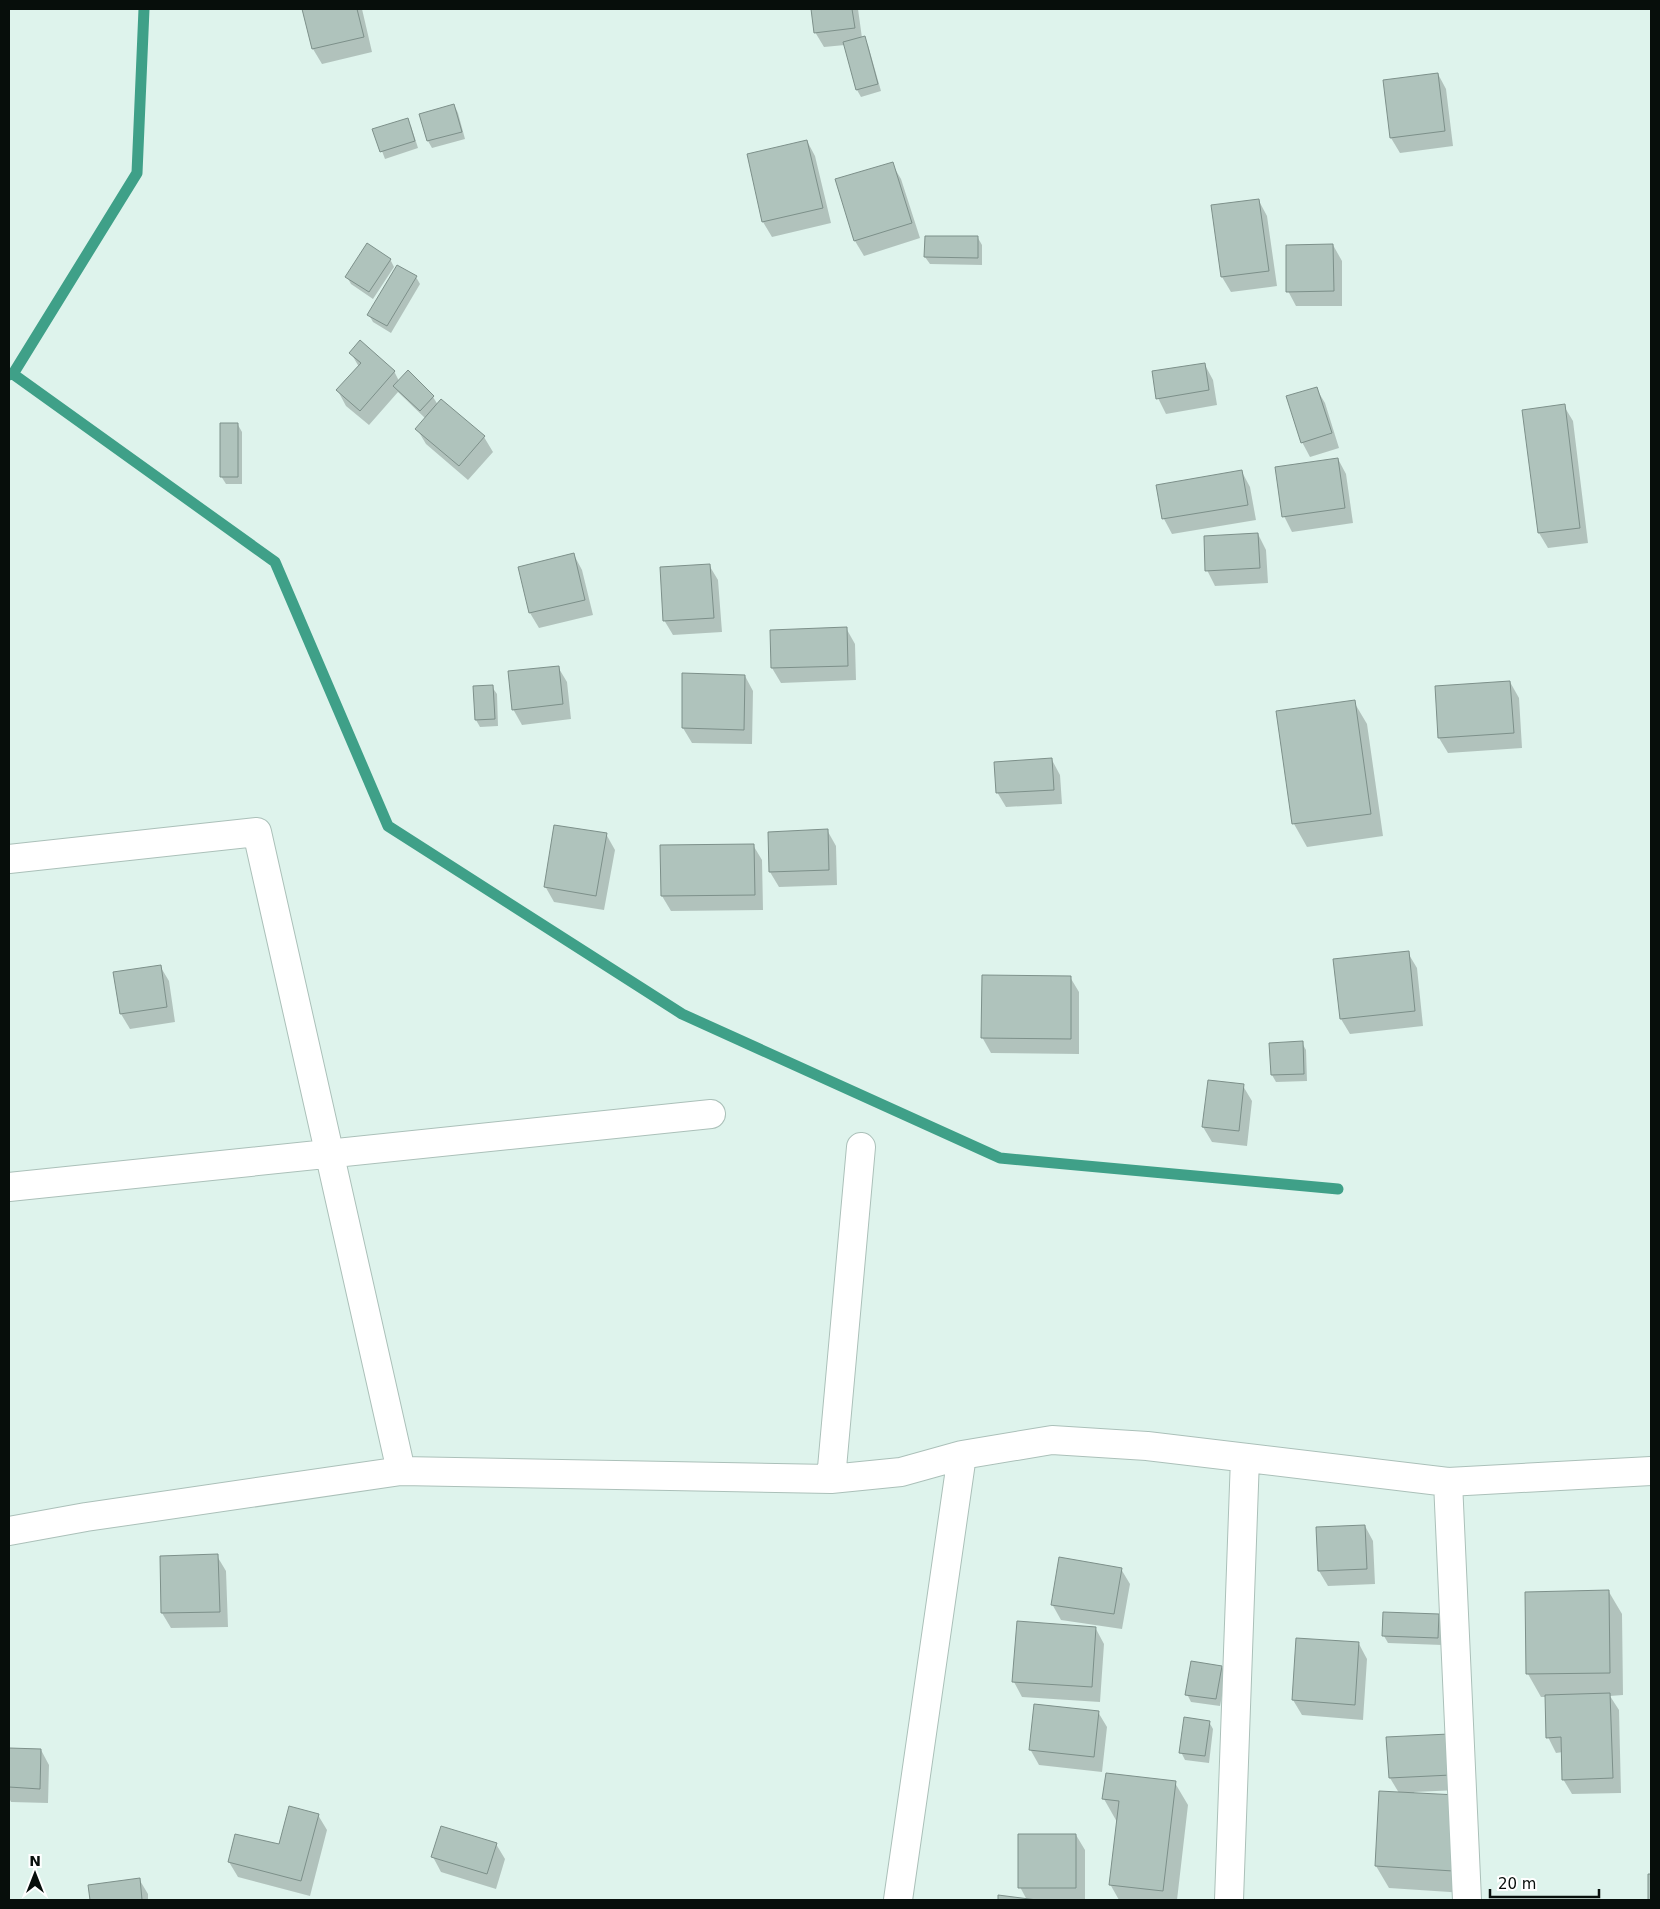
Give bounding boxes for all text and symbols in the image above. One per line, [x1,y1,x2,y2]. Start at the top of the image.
north arrow [10,1849,60,1899]
text: N [29,1853,41,1869]
scale bar [1490,1866,1599,1898]
text: 20 m [1498,1875,1536,1893]

